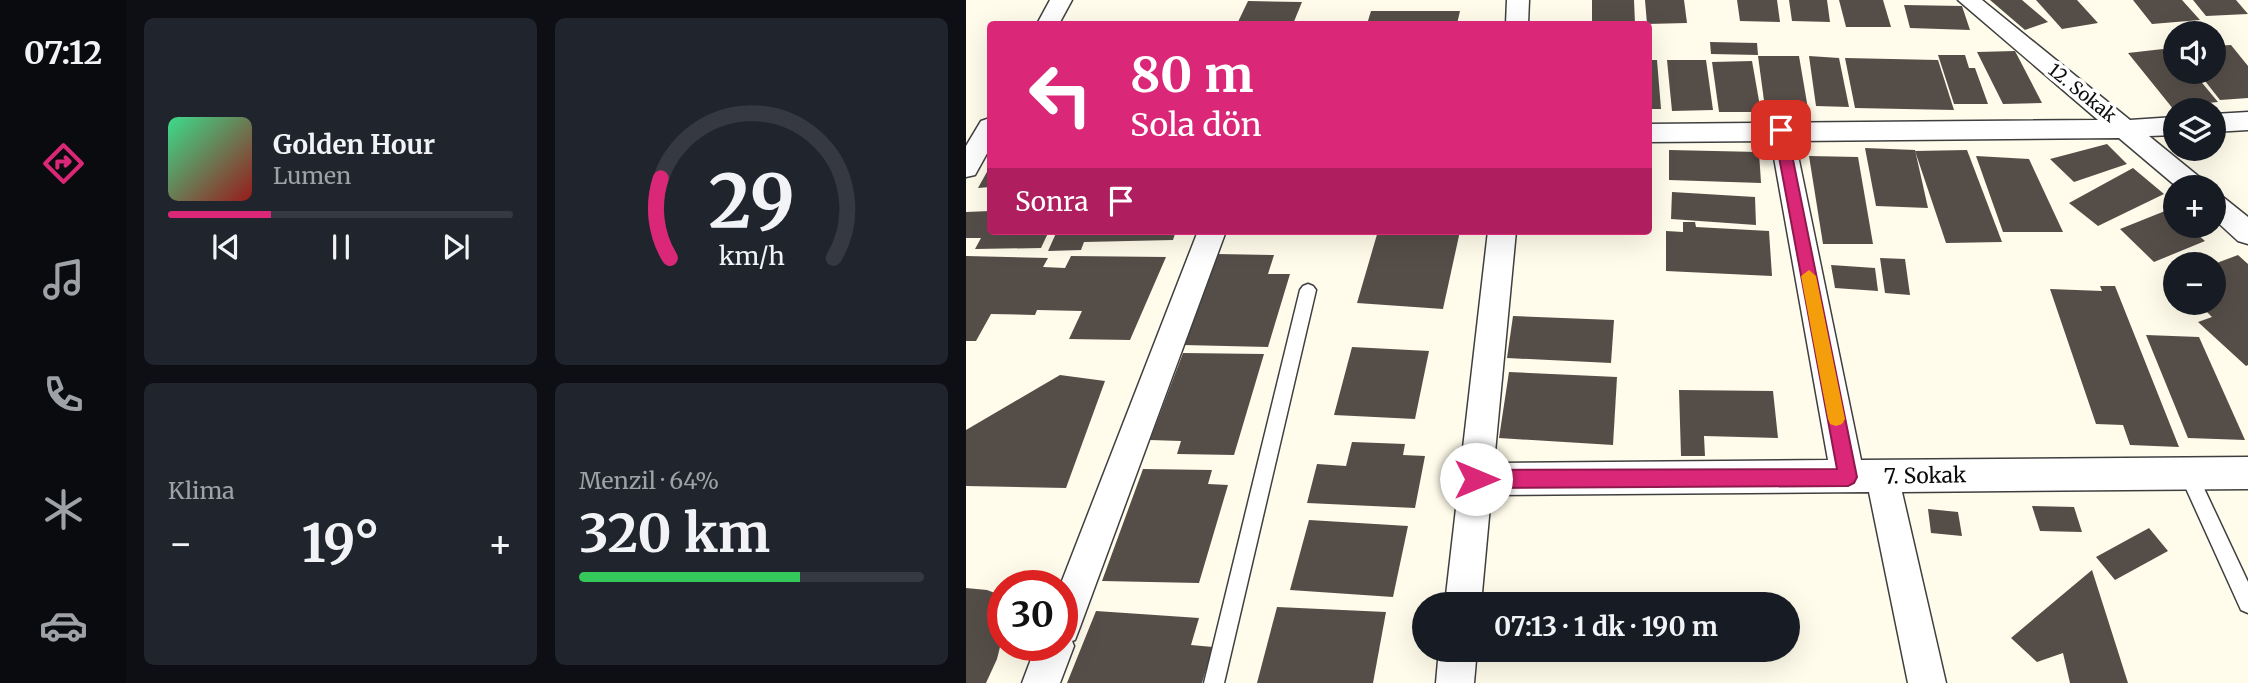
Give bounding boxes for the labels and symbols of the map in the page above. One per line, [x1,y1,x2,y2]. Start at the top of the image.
street label: 12. Sokak [2044,58,2122,127]
pin [1751,100,1811,160]
position arrow [1439,442,1513,516]
street label: 7. Sokak [1884,461,1967,490]
speed limit sign: 30 [987,570,1078,661]

